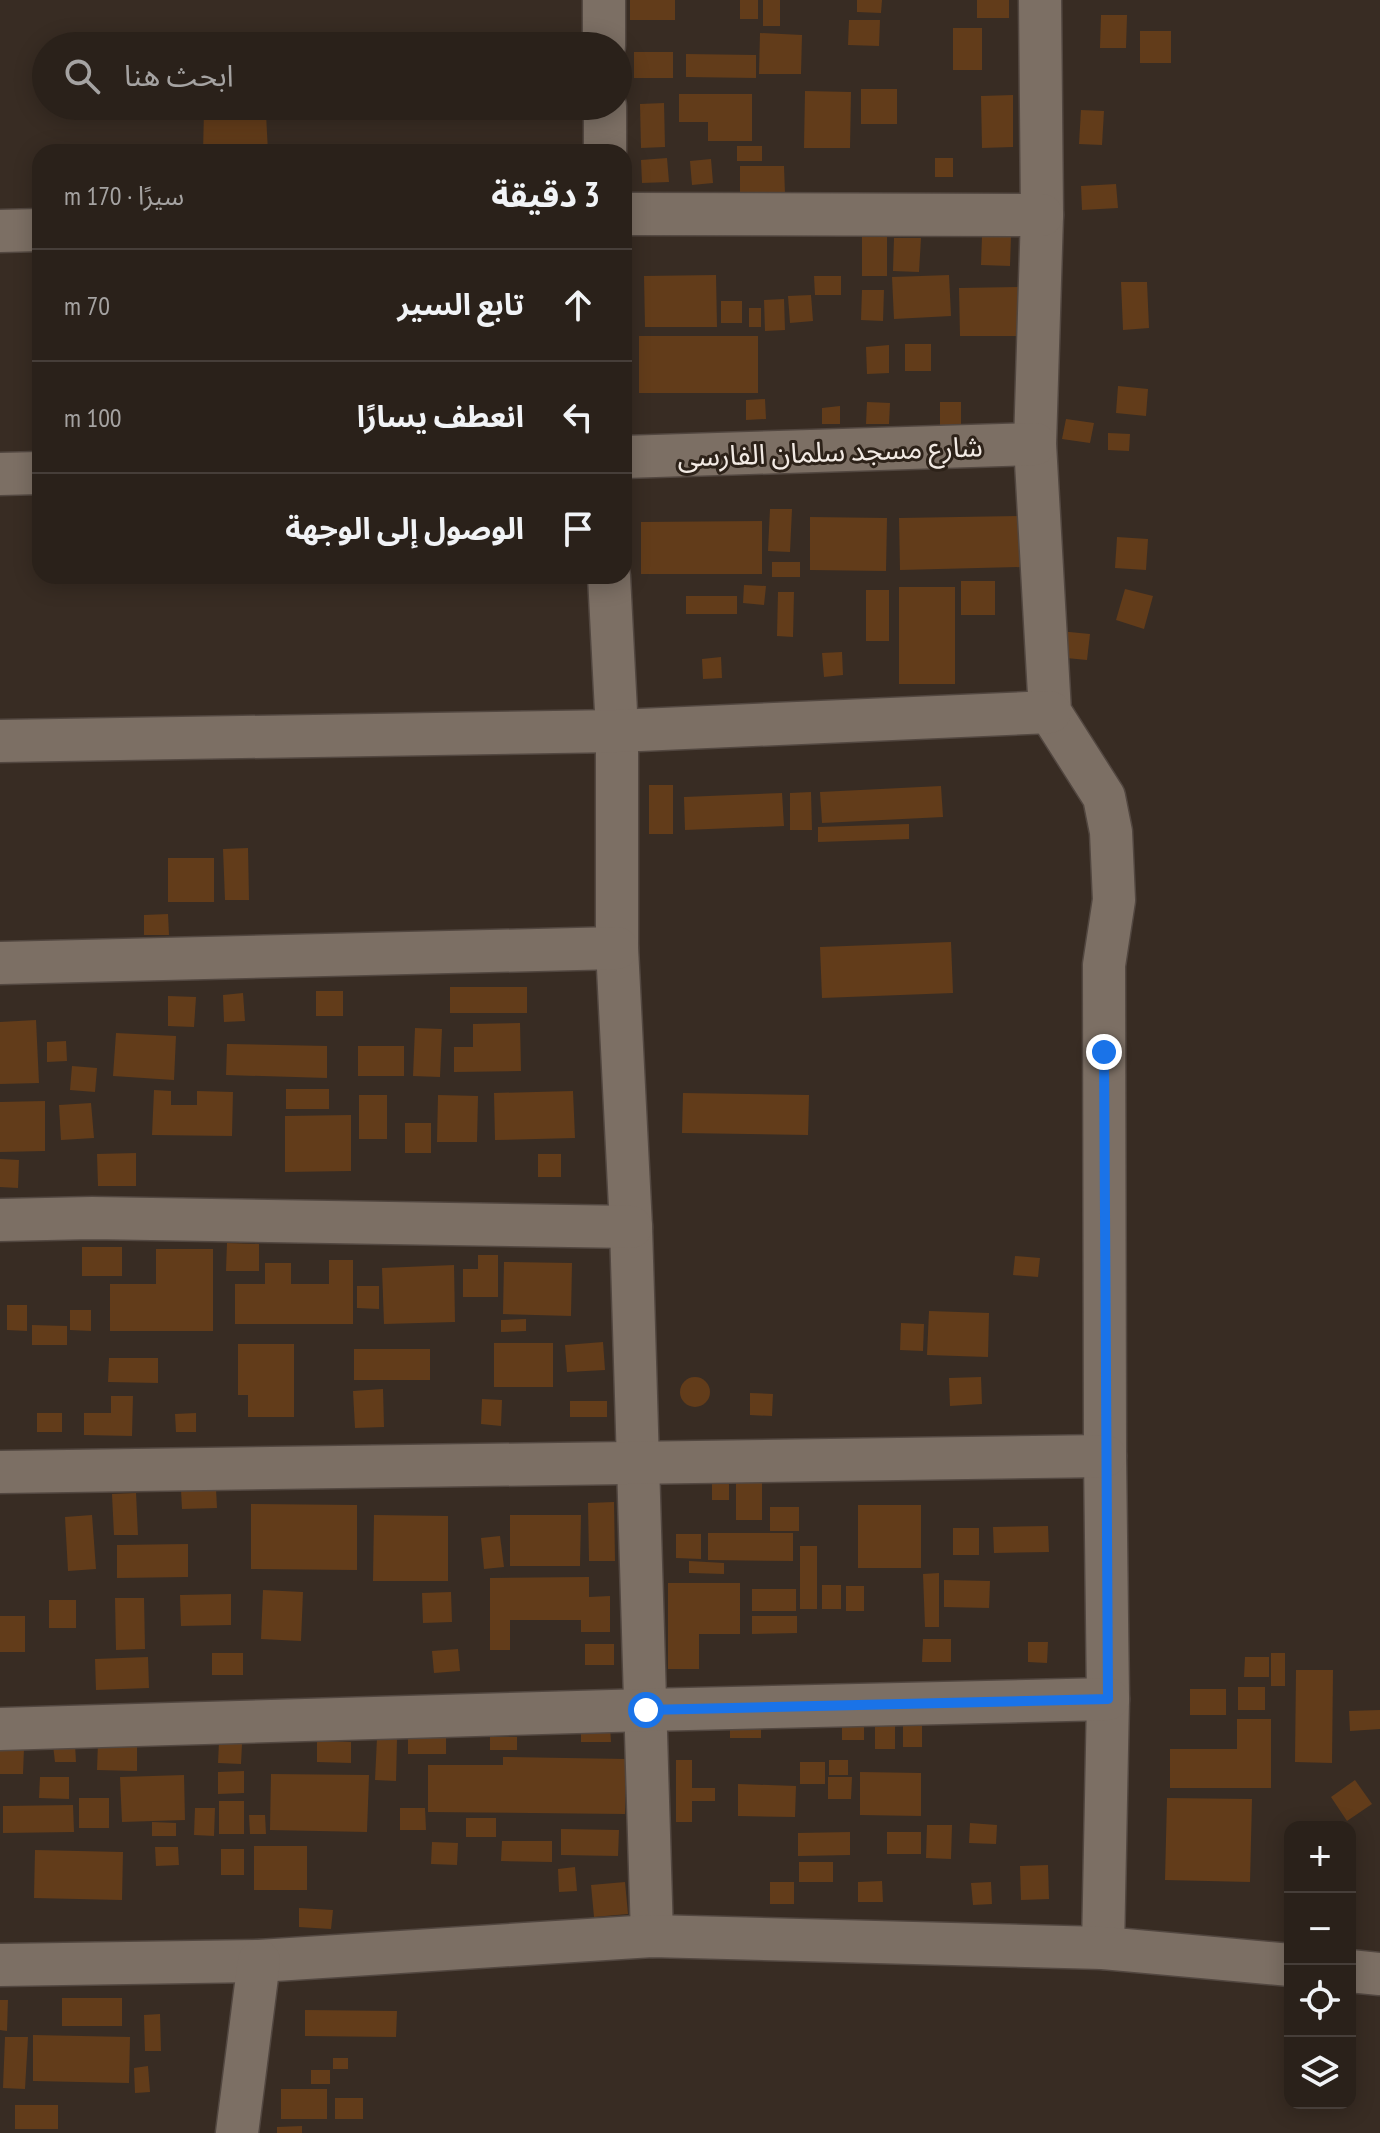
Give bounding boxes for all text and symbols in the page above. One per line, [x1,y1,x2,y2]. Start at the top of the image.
search box [32,32,632,120]
icon: search [60,54,104,98]
text: ابحث هنا [124,55,234,94]
text: 3 دقيقة [491,172,600,216]
text: سيرًا · 170 m [64,179,184,212]
icon: ahead [556,283,600,327]
text: تابع السير [397,284,524,323]
text: 70 m [64,289,110,322]
icon: left [556,395,600,439]
text: انعطف يسارًا [357,396,524,435]
text: 100 m [64,401,122,434]
street label: شارع مسجد سلمان الفارسى [677,427,983,478]
icon: arrive [556,507,600,551]
text: الوصول إلى الوجهة [285,508,524,547]
route end [1086,1034,1122,1070]
route start [628,1692,664,1728]
map controls [1284,1821,1356,2109]
button: + [1284,1821,1356,1893]
button: − [1284,1893,1356,1965]
button: locate [1284,1965,1356,2037]
button: layers [1284,2037,1356,2109]

